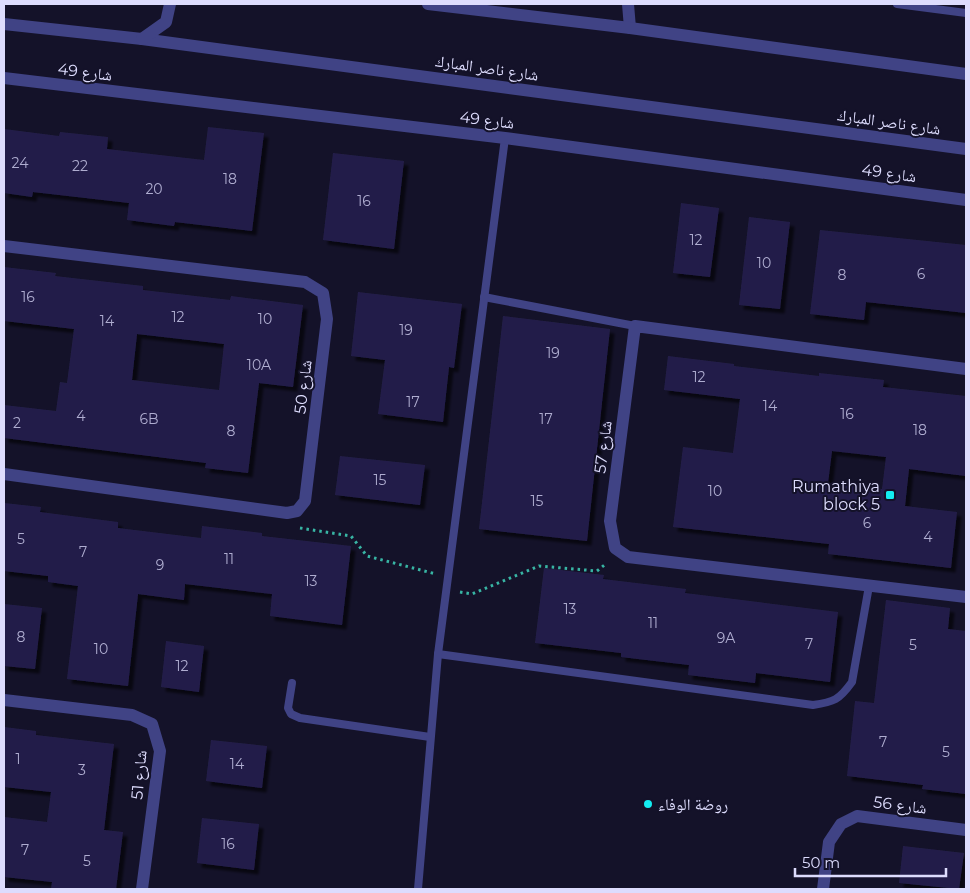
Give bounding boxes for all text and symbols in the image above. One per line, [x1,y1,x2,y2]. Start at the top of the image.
street label: شارع ناصر المبارك [434,51,540,86]
street label: شارع 49 [57,59,113,86]
street label: شارع ناصر المبارك [836,105,942,140]
street label: شارع 49 [459,107,515,134]
house number: 24 [12,154,29,172]
house number: 22 [72,157,88,175]
street label: شارع 49 [860,160,917,187]
house number: 18 [223,170,237,188]
house number: 20 [145,180,163,198]
house number: 16 [357,192,371,210]
house number: 12 [689,231,703,249]
house number: 10 [757,254,771,272]
house number: 6 [917,265,926,283]
house number: 8 [838,266,847,284]
house number: 16 [21,288,35,306]
house number: 12 [171,308,185,326]
house number: 10 [258,310,272,328]
house number: 14 [100,312,115,330]
house number: 19 [399,321,413,339]
house number: 19 [546,344,560,362]
house number: 10A [247,356,272,374]
street label: شارع 50 [290,359,317,415]
house number: 12 [692,368,706,386]
house number: 17 [406,393,420,411]
house number: 14 [763,397,778,415]
house number: 16 [840,405,854,423]
house number: 4 [76,407,86,425]
house number: 6B [139,410,159,428]
house number: 17 [539,410,553,428]
house number: 2 [13,414,21,432]
street label: شارع 57 [590,420,617,475]
house number: 18 [913,421,927,439]
house number: 8 [227,422,236,440]
house number: 15 [374,471,387,489]
place label: Rumathiya block 5 [792,477,880,514]
house number: 10 [708,482,722,500]
marker: Rumathiya block 5 [884,489,896,501]
house number: 15 [531,492,544,510]
house number: 6 [863,514,872,532]
house number: 4 [923,528,933,546]
house number: 5 [17,530,25,548]
house number: 7 [79,543,87,561]
house number: 11 [224,550,234,568]
house number: 9 [156,556,164,574]
house number: 13 [305,572,318,590]
house number: 13 [564,600,577,618]
house number: 11 [648,614,658,632]
house number: 8 [17,628,26,646]
house number: 9A [717,629,736,647]
house number: 7 [805,635,813,653]
house number: 5 [909,636,917,654]
house number: 10 [94,640,108,658]
house number: 12 [175,657,189,675]
house number: 7 [879,733,887,751]
house number: 5 [942,743,950,761]
house number: 1 [15,750,21,768]
street label: شارع 51 [127,750,152,801]
house number: 14 [230,755,245,773]
house number: 3 [78,761,86,779]
street label: شارع 56 [872,792,928,819]
place label: روضة الوفاء [658,795,728,814]
marker: روضة الوفاء [642,798,654,810]
house number: 16 [221,835,235,853]
house number: 7 [21,841,29,859]
scale bar [795,846,946,878]
house number: 5 [83,852,91,870]
text: 50 m [802,853,840,872]

